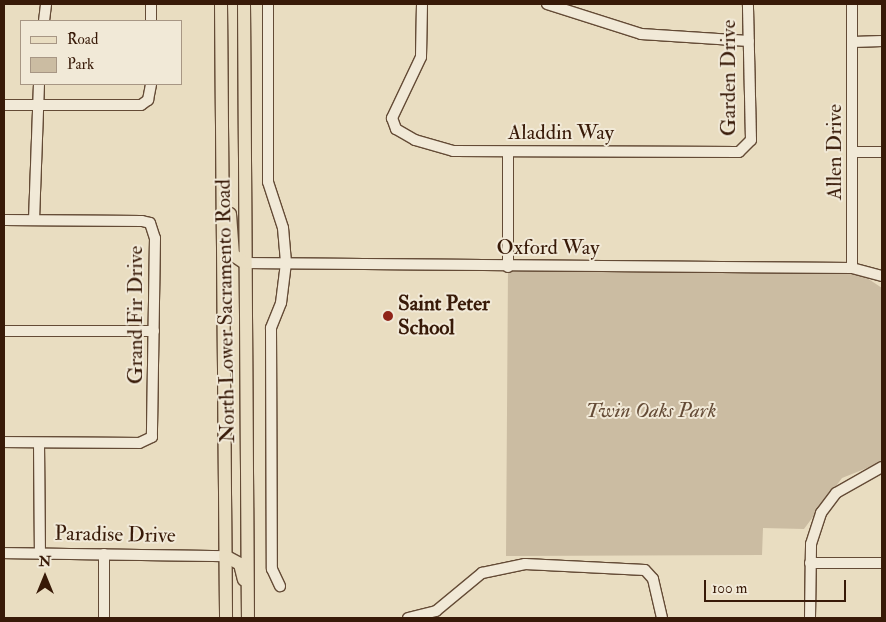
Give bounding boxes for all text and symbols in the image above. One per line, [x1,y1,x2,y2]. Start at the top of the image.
legend [20,20,182,85]
street label: Garden Drive [716,20,742,136]
text: Road [67,30,98,49]
text: Park [67,55,94,74]
street label: Allen Drive [822,104,848,200]
street label: Aladdin Way [508,120,614,146]
street label: North Lower Sacramento Road [211,179,241,443]
street label: Oxford Way [497,235,599,261]
street label: Grand Fir Drive [123,246,149,384]
place label: Saint Peter School [398,291,490,341]
marker: Saint Peter School [382,310,394,322]
park label: Twin Oaks Park [586,398,716,424]
street label: Paradise Drive [54,521,176,549]
north arrow [20,552,70,602]
text: N [39,553,51,570]
scale bar [706,570,848,602]
text: 100 m [712,579,747,598]

